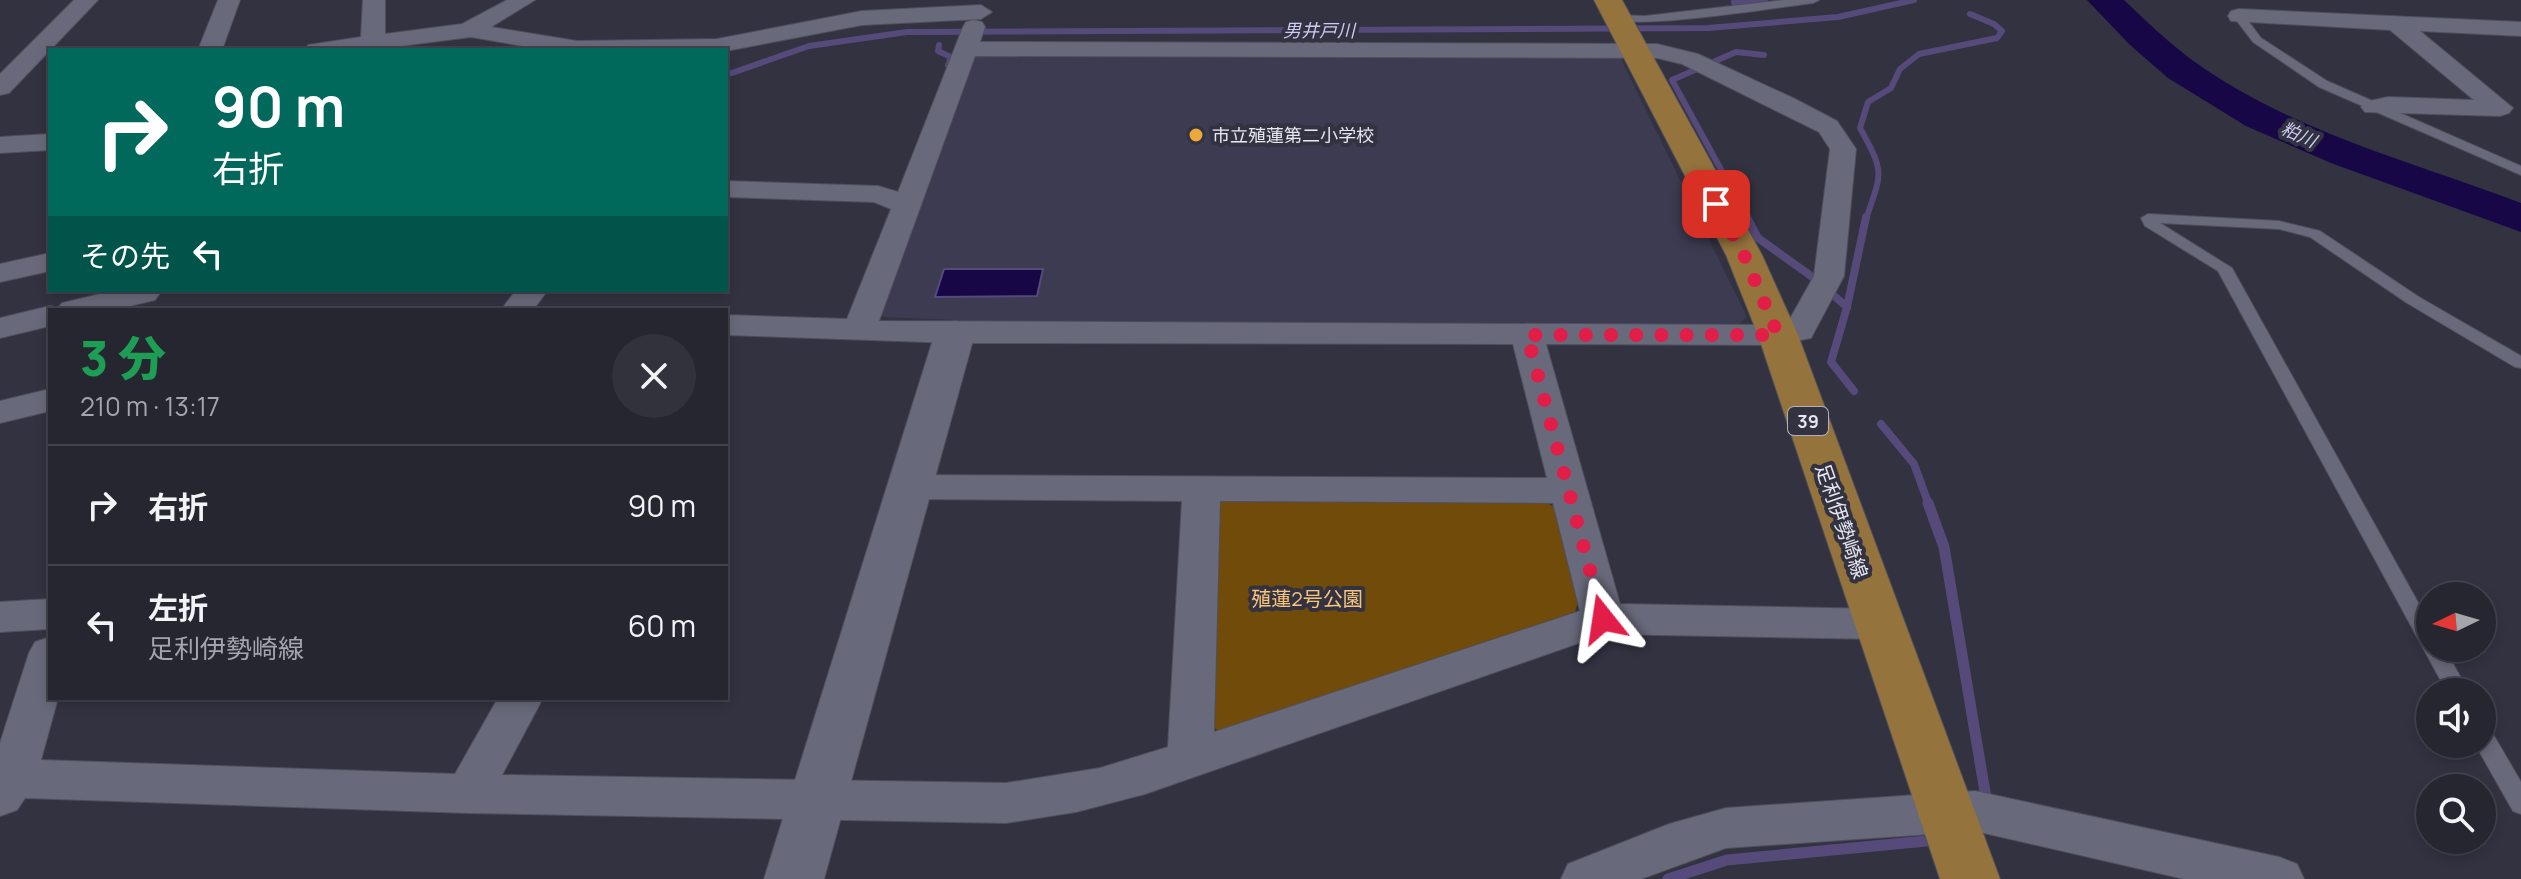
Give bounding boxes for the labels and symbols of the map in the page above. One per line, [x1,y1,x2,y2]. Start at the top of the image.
water label: 男井戸川 [1283,18,1357,42]
water label: 粕川 [2278,116,2322,153]
place label: 市立殖蓮第二小学校 [1212,123,1374,147]
marker: 市立殖蓮第二小学校 [1187,126,1205,144]
pin [1682,170,1750,238]
road number: 39 [1788,407,1828,435]
street label: 足利伊勢崎線 [1810,460,1874,582]
position arrow [1561,577,1645,661]
north arrow [2416,582,2496,662]
park label: 殖蓮2号公園 [1251,585,1363,612]

